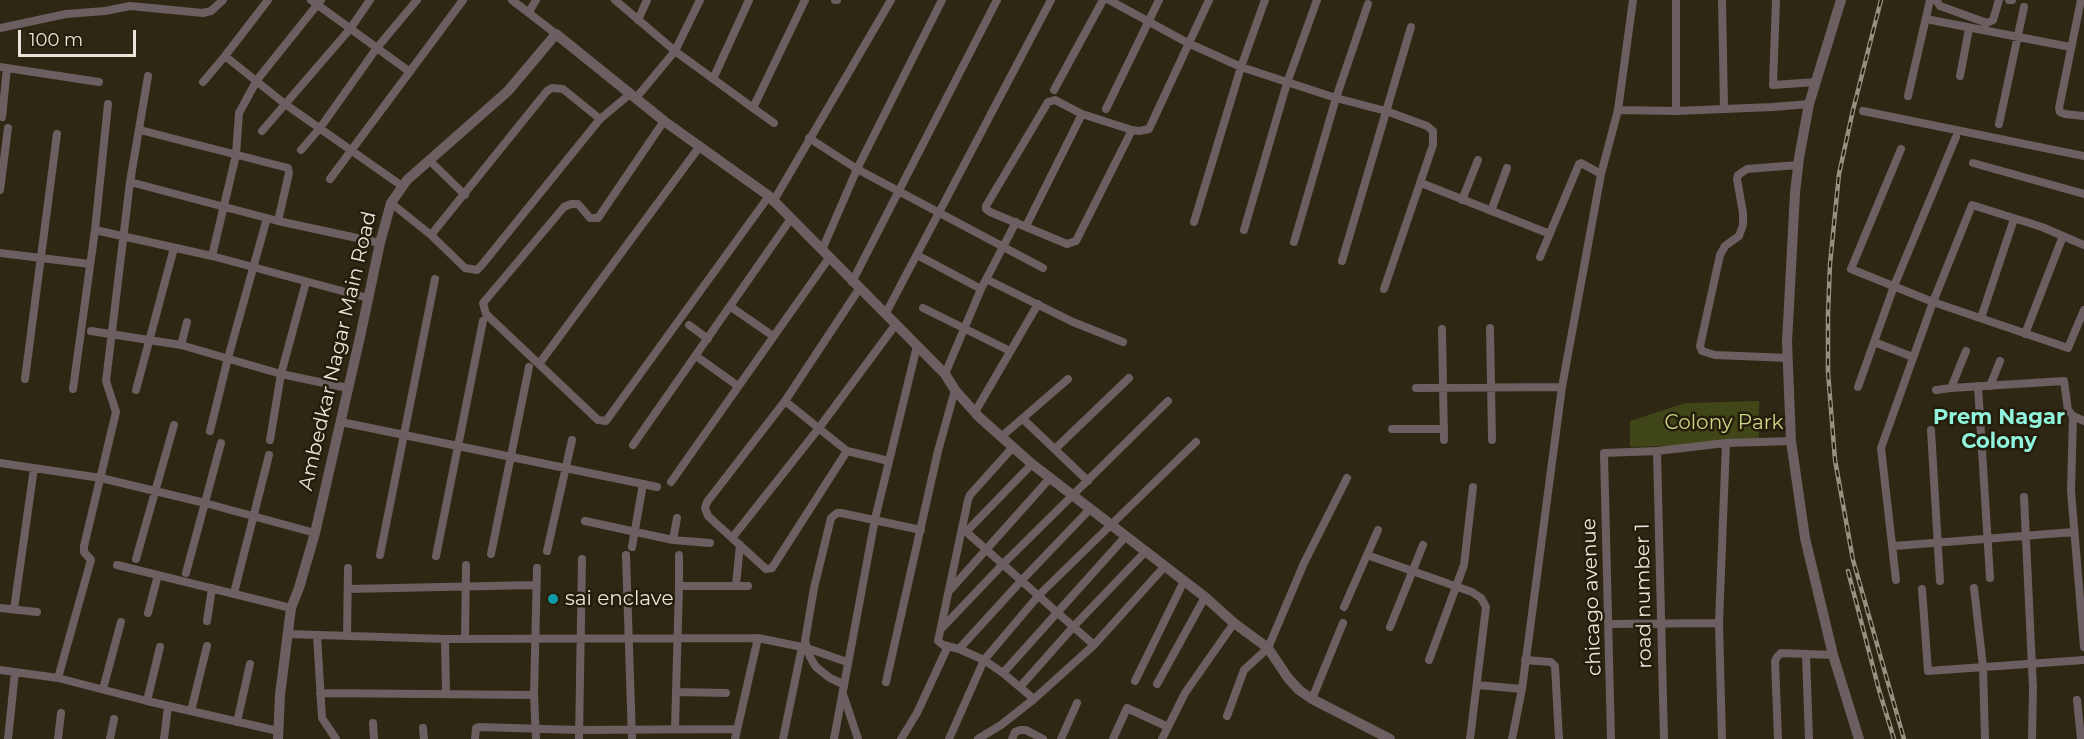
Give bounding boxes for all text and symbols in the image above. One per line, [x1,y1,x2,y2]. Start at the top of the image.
scale bar [21,18,140,56]
text: 100 m [29,29,83,51]
street label: Ambedkar Nagar Main Road [294,209,382,493]
district label: Prem Nagar Colony [1933,405,2065,455]
park label: Colony Park [1664,411,1784,435]
street label: chicago avenue [1577,518,1607,676]
street label: road number 1 [1631,523,1657,669]
place label: sai enclave [565,587,673,611]
marker: sai enclave [546,592,560,606]

